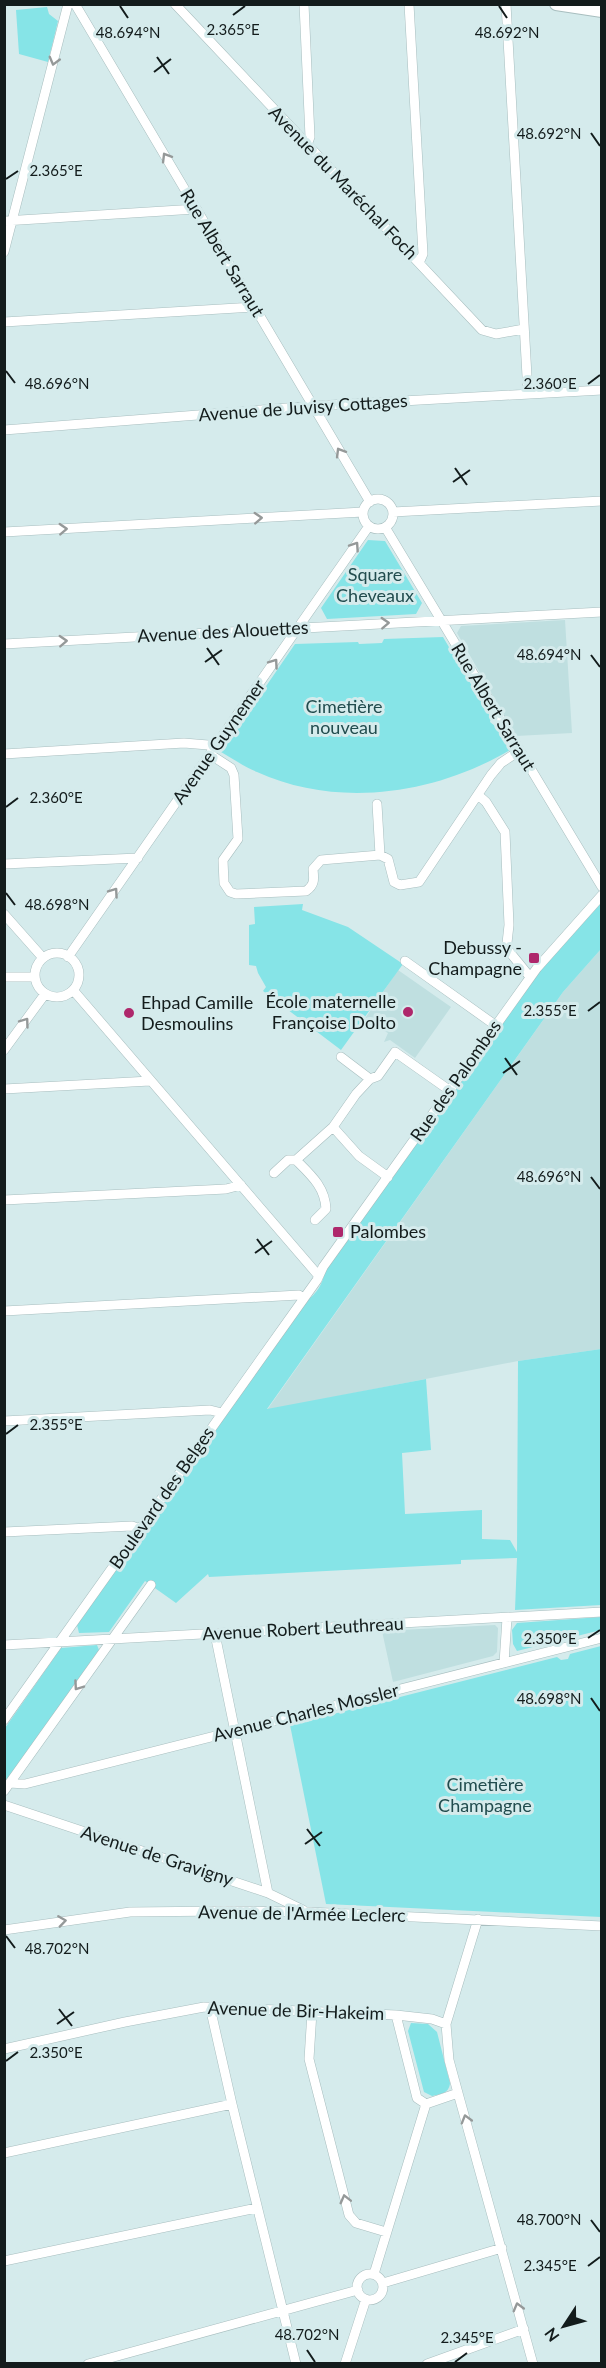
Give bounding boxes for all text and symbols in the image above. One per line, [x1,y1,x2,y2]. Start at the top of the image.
text: 2.365°E [206,20,260,38]
text: 48.694°N [96,23,160,41]
text: 48.692°N [475,23,539,41]
one-way arrow [49,55,61,66]
street label: Avenue du Maréchal Foch [265,101,423,264]
text: 48.692°N [517,124,581,142]
one-way arrow [161,153,173,163]
text: 2.365°E [29,161,83,179]
street label: Rue Albert Sarraut [176,185,270,321]
text: 48.696°N [25,374,89,392]
text: 2.360°E [523,374,577,392]
street label: Avenue de Juvisy Cottages [198,389,408,425]
one-way arrow [335,448,347,458]
one-way arrow [253,512,262,525]
one-way arrow [58,522,67,535]
one-way arrow [347,541,358,552]
park label: Square Cheveaux [336,563,414,606]
street label: Avenue des Alouettes [137,616,309,646]
one-way arrow [380,617,389,630]
one-way arrow [58,634,67,647]
street label: Rue Albert Sarraut [447,639,541,775]
text: 48.694°N [517,645,581,663]
one-way arrow [267,659,278,670]
street label: Avenue Guynemer [167,675,270,808]
park label: Cimetière nouveau [306,695,382,738]
text: 2.360°E [29,788,83,806]
one-way arrow [107,887,118,898]
text: 48.698°N [25,895,89,913]
place label: Debussy - Champagne [428,936,522,979]
marker: Debussy - Champagne [527,951,541,965]
place label: École maternelle Françoise Dolto [265,990,396,1033]
place label: Ehpad Camille Desmoulins [141,991,253,1034]
text: 2.355°E [523,1001,577,1019]
marker: École maternelle Françoise Dolto [401,1005,415,1019]
marker: Ehpad Camille Desmoulins [122,1006,136,1020]
street label: Rue des Palombes [405,1015,505,1145]
one-way arrow [18,1017,29,1028]
text: 48.696°N [517,1167,581,1185]
place label: Palombes [350,1220,426,1242]
marker: Palombes [331,1225,345,1239]
text: 2.355°E [29,1415,83,1433]
street label: Boulevard des Belges [104,1422,218,1573]
street label: Avenue Robert Leuthreau [202,1612,404,1644]
text: 2.350°E [523,1629,577,1647]
street label: Avenue Charles Mossler [211,1678,401,1746]
one-way arrow [74,1679,85,1690]
text: 48.698°N [517,1689,581,1707]
park label: Cimetière Champagne [438,1773,532,1816]
street label: Avenue de Gravigny [78,1820,237,1890]
street label: Avenue de l'Armée Leclerc [198,1900,406,1926]
one-way arrow [58,1916,67,1928]
text: 48.702°N [25,1939,89,1957]
street label: Avenue de Bir-Hakeim [207,1996,385,2024]
text: 2.350°E [29,2043,83,2061]
one-way arrow [460,2114,473,2124]
one-way arrow [340,2194,353,2204]
text: 48.700°N [517,2210,581,2228]
text: 2.345°E [523,2256,577,2274]
north arrow [534,2296,594,2356]
one-way arrow [513,2302,525,2313]
text: 48.702°N [275,2325,339,2343]
text: N [540,2325,563,2346]
text: 2.345°E [440,2328,494,2346]

